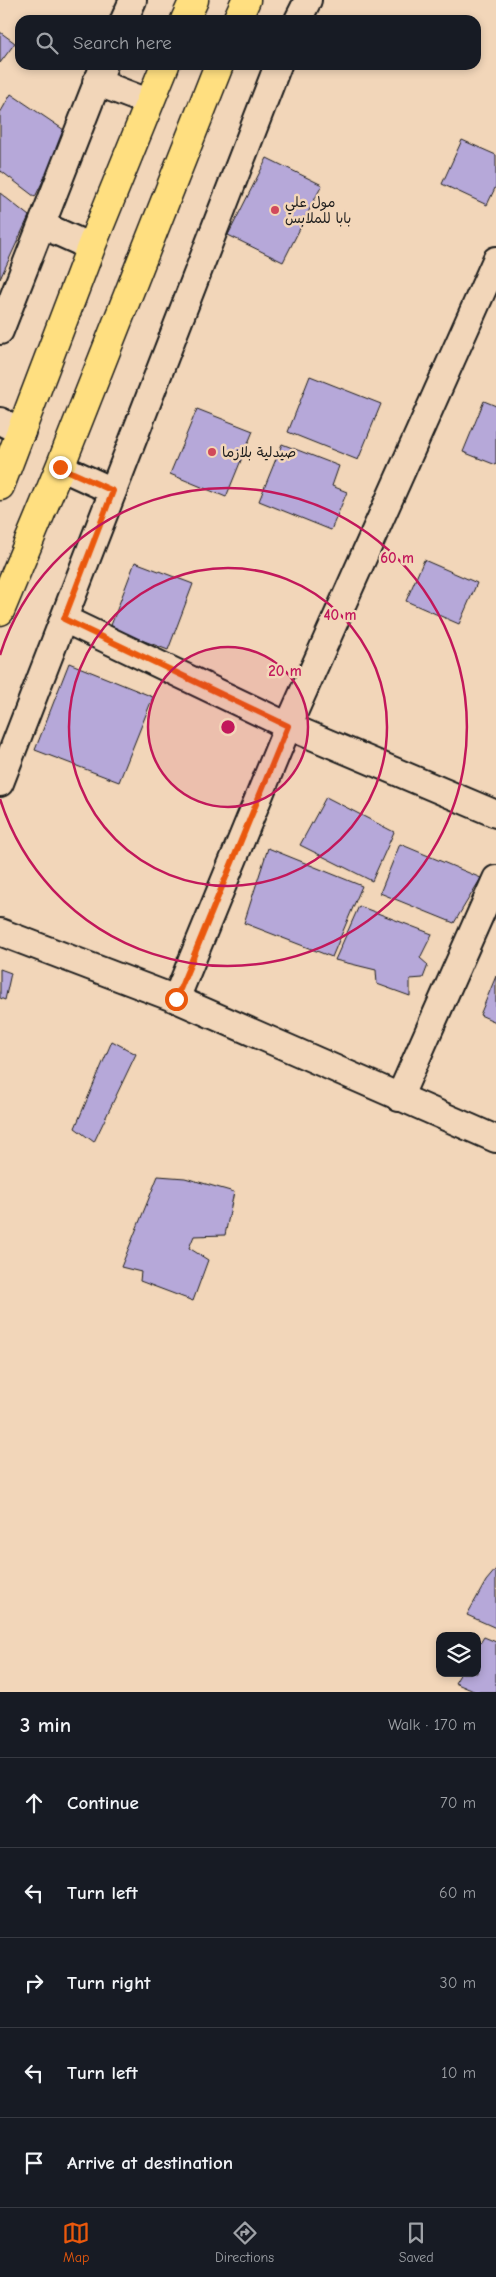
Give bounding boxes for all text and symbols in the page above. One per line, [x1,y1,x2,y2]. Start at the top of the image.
search box [15,15,481,70]
icon: search [33,29,61,57]
text: Search here [73,32,172,54]
place label: مول علي بابا للملابس [285,194,351,227]
marker: مول علي بابا للملابس [269,204,281,216]
place label: صيدلية بلازما [222,444,296,461]
marker: صيدلية بلازما [206,446,218,458]
route end [49,456,72,479]
text: 60 m [380,549,414,567]
text: 40 m [324,606,357,624]
text: 20 m [268,662,302,680]
centre of rings [219,718,237,736]
route start [165,988,188,1011]
map controls [436,1632,481,1677]
button: layers [436,1632,481,1677]
text: 3 min [20,1713,71,1737]
text: Walk · 170 m [388,1716,476,1734]
icon: ahead [20,1789,48,1817]
text: Continue [67,1792,139,1814]
text: 70 m [440,1794,476,1812]
icon: left [20,1879,48,1907]
text: Turn left [67,1882,138,1904]
text: 60 m [439,1884,476,1902]
icon: right [20,1969,48,1997]
text: Turn right [67,1972,151,1994]
text: 30 m [440,1974,476,1992]
icon: left [20,2059,48,2087]
text: Turn left [67,2062,138,2084]
text: 10 m [441,2064,476,2082]
icon: arrive [20,2149,48,2177]
text: Arrive at destination [67,2152,233,2174]
tab: Map [62,2219,90,2266]
tab: Directions [215,2219,274,2266]
tab: Saved [399,2219,434,2266]

